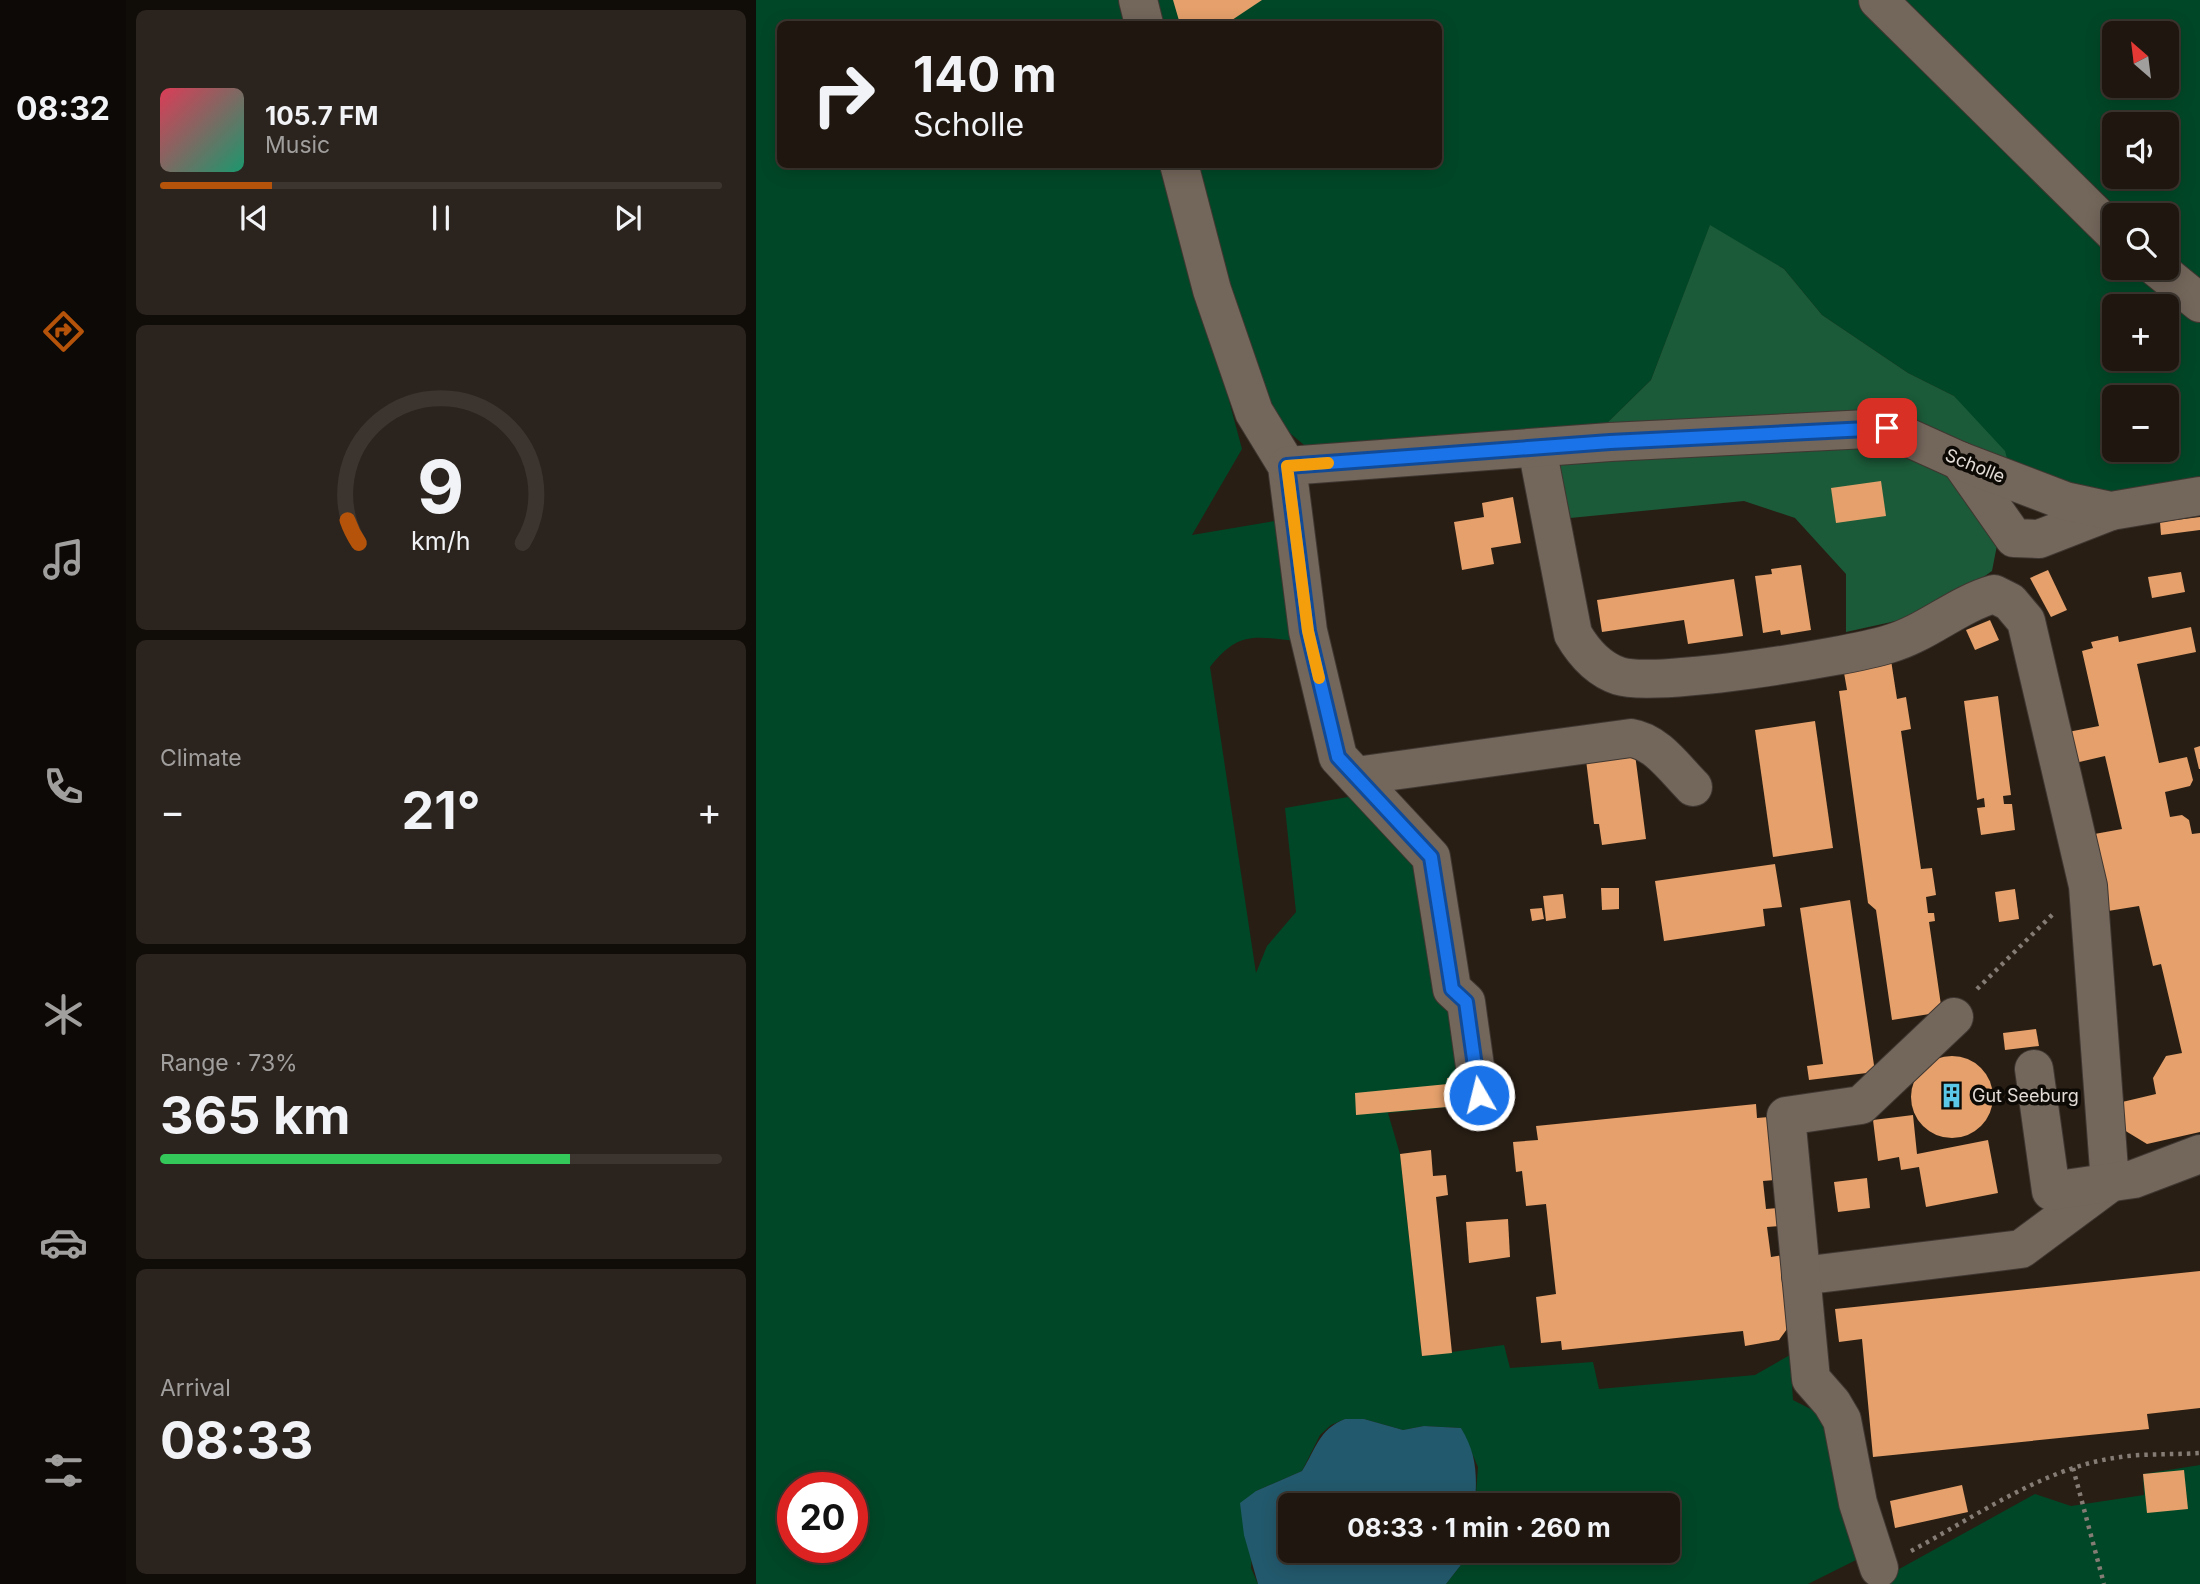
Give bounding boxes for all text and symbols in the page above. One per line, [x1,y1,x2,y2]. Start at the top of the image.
north arrow [2102,21,2179,98]
map controls [2102,21,2179,462]
text: 140 m [913,45,1057,104]
icon: right [798,49,889,140]
text: 08:32 [16,89,110,128]
text: 105.7 FM [265,100,379,131]
text: Scholle [913,105,1024,144]
button: sound [2102,112,2179,189]
text: Music [265,131,330,159]
icon: previous [235,199,273,237]
icon: pause [422,199,460,237]
icon: next [609,199,647,237]
button: search [2102,203,2179,280]
button: + [2102,294,2179,371]
icon: directions [39,307,88,356]
button: − [2102,385,2179,462]
pin [1857,398,1917,458]
icon: arrive [1868,409,1906,447]
text: 9 [417,443,465,532]
street label: Scholle [1942,444,2008,487]
text: km/h [411,526,471,556]
icon: music [39,535,88,584]
text: Climate [160,744,242,772]
icon: phone [39,762,88,811]
text: 21° [401,779,481,842]
text: − [160,788,185,834]
text: + [697,788,722,834]
icon: climate [39,990,88,1039]
text: Range · 73% [160,1049,298,1077]
position arrow [1442,1058,1516,1132]
building icon: Gut Seeburg [1938,1082,1966,1110]
text: 365 km [160,1084,351,1147]
place label: Gut Seeburg [1972,1085,2079,1106]
icon: car [39,1218,88,1267]
text: Arrival [160,1374,231,1402]
text: 08:33 [160,1409,313,1472]
icon: filters [39,1446,88,1495]
speed limit sign: 20 [777,1472,868,1563]
text: 08:33 · 1 min · 260 m [1347,1512,1611,1543]

